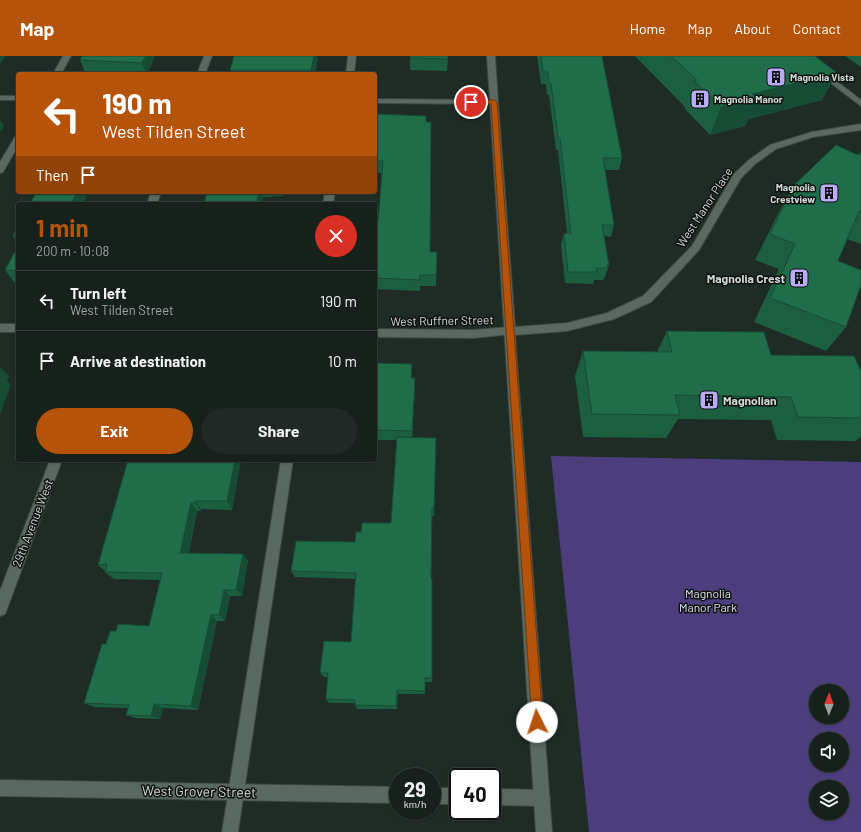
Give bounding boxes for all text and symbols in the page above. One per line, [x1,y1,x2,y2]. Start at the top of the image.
text: Map [20,17,54,40]
text: Home [630,20,666,37]
text: Map [688,20,712,37]
text: About [734,20,771,37]
text: Contact [793,20,841,37]
building icon: Magnolia Vista [765,66,787,88]
place label: Magnolia Vista [790,71,854,83]
pin [454,85,488,119]
text: 190 m [102,86,172,120]
icon: left [36,88,88,140]
building icon: Magnolia Manor [689,88,711,110]
icon: arrive [460,91,482,113]
place label: Magnolia Manor [714,93,783,105]
text: West Tilden Street [102,120,246,142]
icon: arrive [77,164,99,186]
street label: West Manor Place [673,165,735,249]
text: Then [36,166,69,184]
place label: Magnolia Crestview [770,181,815,205]
building icon: Magnolia Crestview [818,182,840,204]
text: 1 min [36,213,89,242]
button: close [315,215,357,257]
text: 200 m · 10:08 [36,243,109,259]
building icon: Magnolia Crest [788,267,810,289]
place label: Magnolia Crest [707,271,785,285]
text: Turn left [70,284,126,302]
icon: left [36,290,58,312]
text: 190 m [320,292,357,310]
text: West Tilden Street [70,302,174,318]
street label: West Ruffner Street [390,312,494,328]
icon: arrive [36,350,58,372]
text: Arrive at destination [70,352,206,370]
text: 10 m [328,352,357,370]
building icon: Magnolian [698,389,720,411]
place label: Magnolian [723,393,777,407]
button: Exit [36,408,193,454]
button: Share [201,408,357,454]
street label: 29th Avenue West [9,477,55,569]
park label: Magnolia Manor Park [679,586,737,614]
north arrow [809,684,849,724]
map controls [809,684,849,820]
position arrow [516,701,558,743]
button: sound [809,732,849,772]
speed limit sign: 40 [449,768,501,820]
text: 29 [404,777,426,801]
button: layers [809,780,849,820]
street label: West Grover Street [142,782,256,800]
text: km/h [404,798,426,810]

